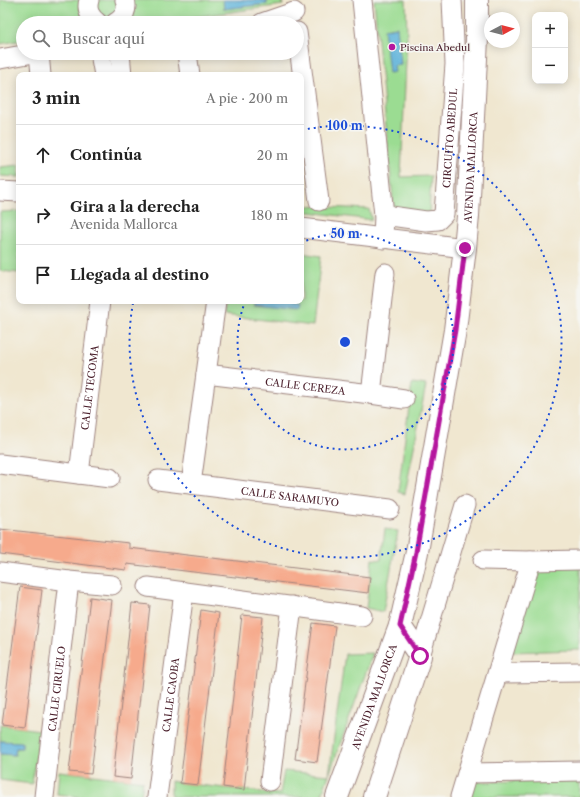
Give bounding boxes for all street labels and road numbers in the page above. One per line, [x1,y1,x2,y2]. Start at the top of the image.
street label: CIRCUITO ABEDUL [439,88,460,188]
street label: AVENIDA MALLORCA [461,111,480,224]
street label: CALLE TECOMA [78,344,101,431]
street label: CALLE CEREZA [264,375,347,397]
street label: CALLE SARAMUYO [240,484,340,509]
street label: AVENIDA MALLORCA [348,641,400,752]
street label: CALLE CIRUELO [45,645,68,732]
street label: CALLE CAOBA [159,656,182,733]

